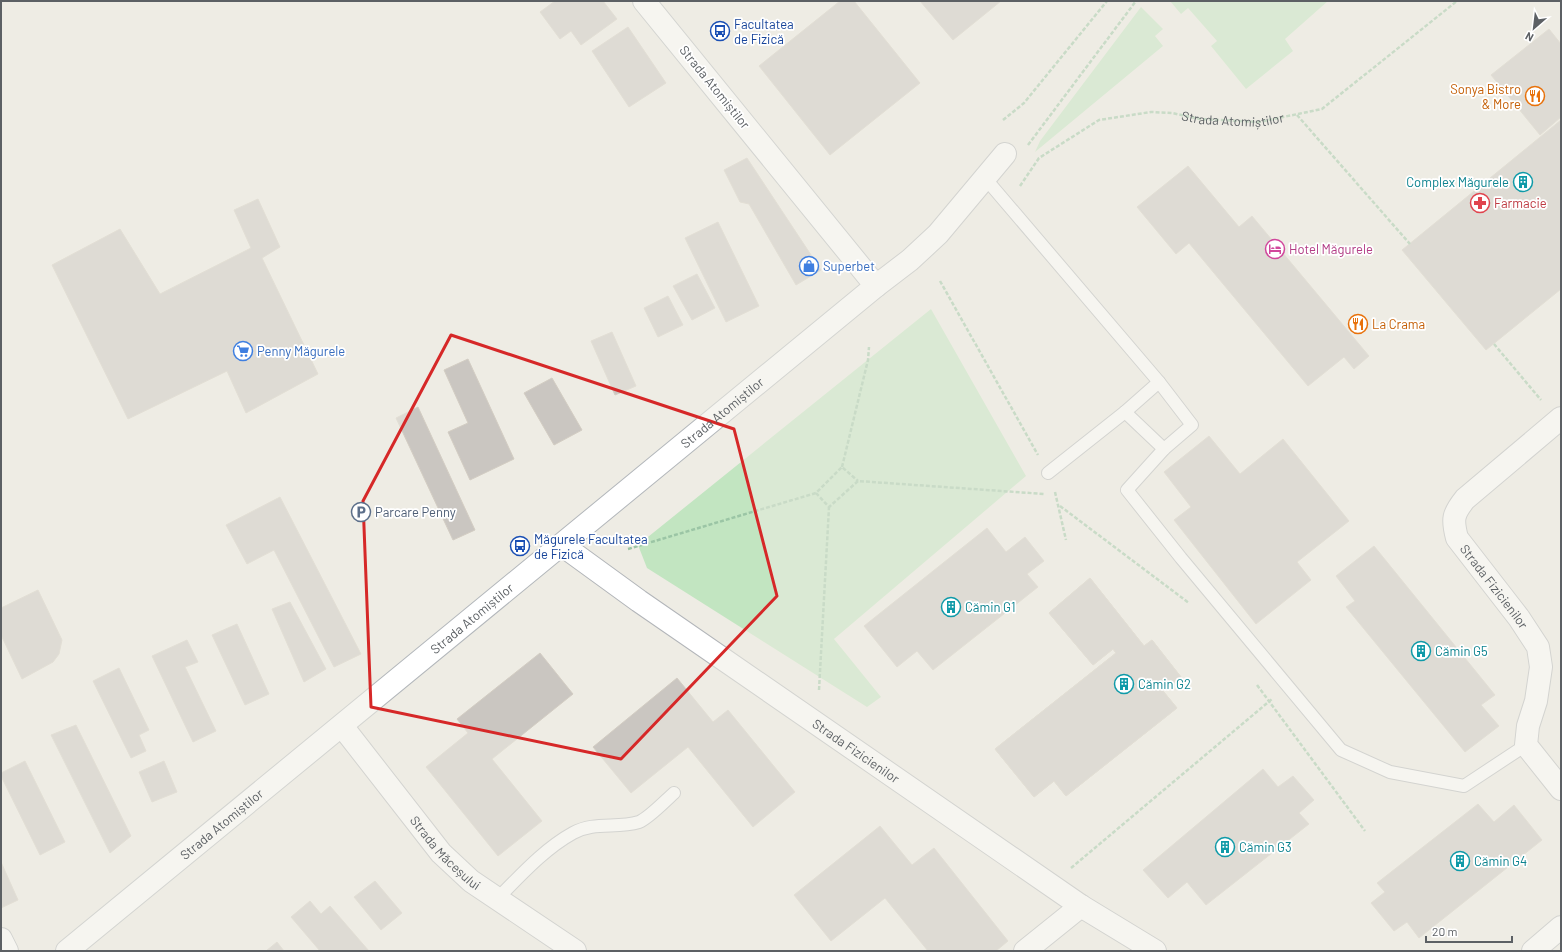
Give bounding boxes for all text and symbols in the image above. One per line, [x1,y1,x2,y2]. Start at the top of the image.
north arrow [1514,8,1554,48]
place label: Facultatea de Fizică [734,16,794,47]
bus stop icon: Facultatea de Fizică [709,20,731,42]
text: N [1523,30,1535,45]
street label: Strada Atomiștilor [677,42,754,132]
place label: Sonya Bistro & More [1450,81,1521,112]
restaurant icon: Sonya Bistro & More [1524,85,1546,107]
street label: Strada Atomiștilor [1180,107,1286,130]
building icon: Complex Măgurele [1512,171,1534,193]
place label: Complex Măgurele [1406,174,1509,190]
pharmacy icon: Farmacie [1469,192,1491,214]
place label: Farmacie [1494,195,1547,211]
hotel icon: Hotel Măgurele [1264,238,1286,260]
place label: Hotel Măgurele [1289,241,1373,257]
shop icon: Superbet [798,255,820,277]
place label: Superbet [823,258,875,274]
restaurant icon: La Crama [1347,313,1369,335]
place label: La Crama [1372,316,1425,332]
supermarket icon: Penny Măgurele [232,340,254,362]
place label: Penny Măgurele [257,343,345,359]
street label: Strada Atomiștilor [677,374,767,451]
parking icon: Parcare Penny [350,501,372,523]
place label: Parcare Penny [375,504,456,520]
place label: Măgurele Facultatea de Fizică [534,531,648,562]
bus stop icon: Măgurele Facultatea de Fizică [509,535,531,557]
street label: Strada Fizicienilor [1457,541,1532,632]
street label: Strada Atomiștilor [427,579,517,657]
building icon: Cămin G1 [940,596,962,618]
place label: Cămin G1 [965,599,1016,615]
building icon: Cămin G5 [1410,640,1432,662]
place label: Cămin G5 [1435,643,1488,659]
building icon: Cămin G2 [1113,673,1135,695]
place label: Cămin G2 [1138,676,1191,692]
street label: Strada Fizicienilor [810,715,903,787]
street label: Strada Atomiștilor [177,785,266,863]
street label: Strada Măceșului [407,813,484,893]
building icon: Cămin G3 [1214,836,1236,858]
place label: Cămin G3 [1239,839,1292,855]
building icon: Cămin G4 [1449,850,1471,872]
place label: Cămin G4 [1474,853,1527,869]
scale bar [1426,918,1512,944]
text: 20 m [1432,924,1458,938]

